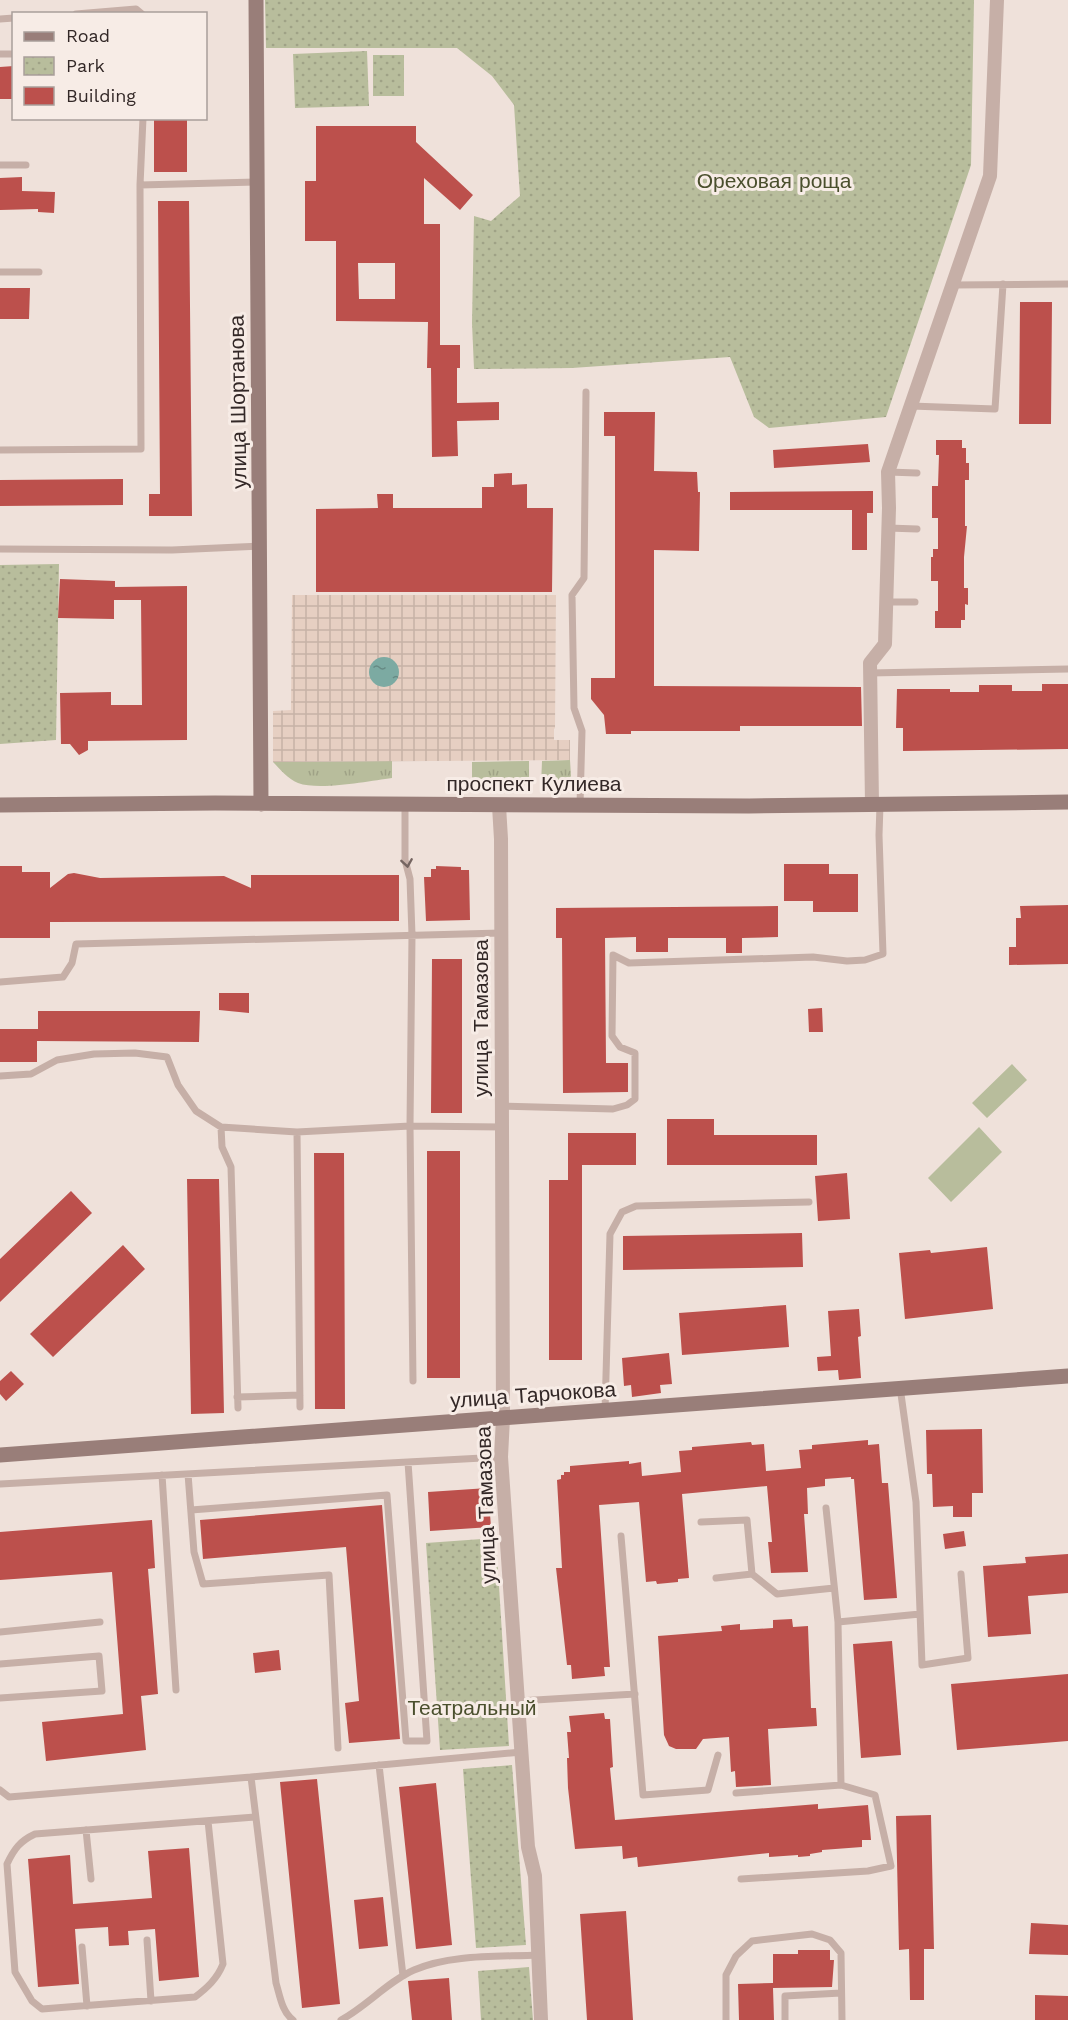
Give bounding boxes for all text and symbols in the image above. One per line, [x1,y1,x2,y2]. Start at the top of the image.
legend [12,12,207,120]
text: Road [66,25,110,46]
text: Park [66,55,105,76]
text: Building [66,85,136,106]
park label: Ореховая роща [697,168,852,193]
street label: улица Шортанова [223,315,252,489]
street label: проспект Кулиева [446,771,622,796]
one-way arrow [400,859,412,868]
street label: улица Тамазова [468,939,493,1097]
street label: улица Тарчокова [449,1376,617,1413]
street label: улица Тамазова [470,1425,501,1584]
park label: Театральный [407,1695,537,1720]

